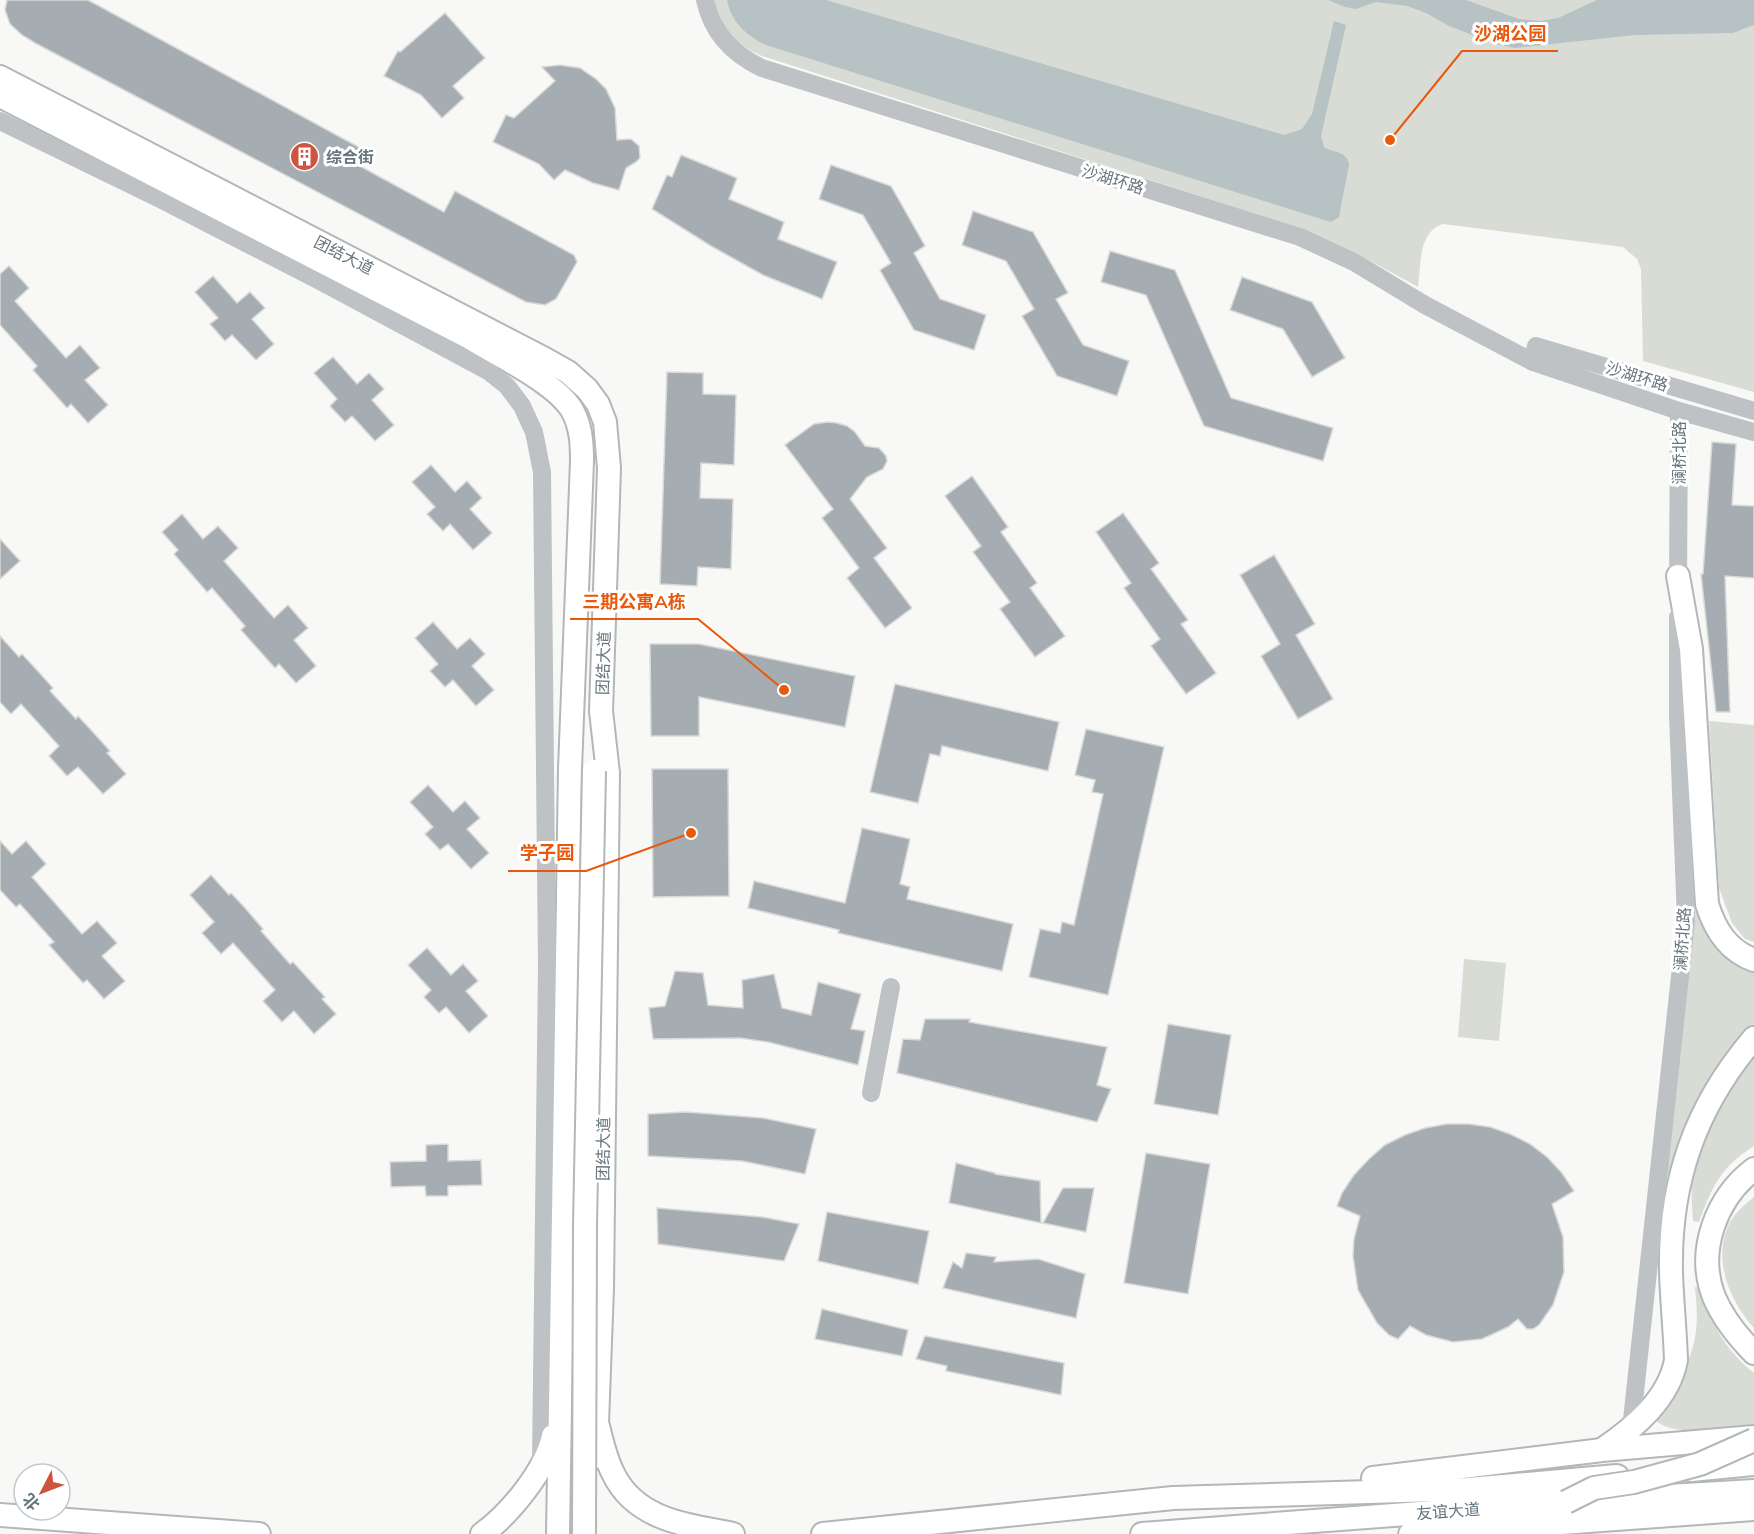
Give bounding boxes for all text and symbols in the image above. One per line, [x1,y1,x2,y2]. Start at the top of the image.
callout: 沙湖公园 [1462,15,1558,51]
text: 沙湖公园 [1474,22,1546,45]
building icon: 综合街 [289,141,321,173]
place label: 综合街 [326,147,374,167]
street label: 沙湖环路 [1079,160,1147,198]
street label: 团结大道 [311,232,377,278]
street label: 沙湖环路 [1603,357,1671,395]
street label: 澜桥北路 [1669,421,1689,485]
callout: 三期公寓A栋 [570,583,698,619]
text: 三期公寓A栋 [582,590,686,613]
street label: 团结大道 [592,631,614,695]
callout: 学子园 [508,835,586,871]
text: 学子园 [520,841,574,864]
street label: 澜桥北路 [1670,906,1694,972]
street label: 团结大道 [592,1117,614,1181]
north arrow [12,1462,72,1522]
text: 北 [18,1489,44,1515]
street label: 友谊大道 [1415,1499,1481,1523]

